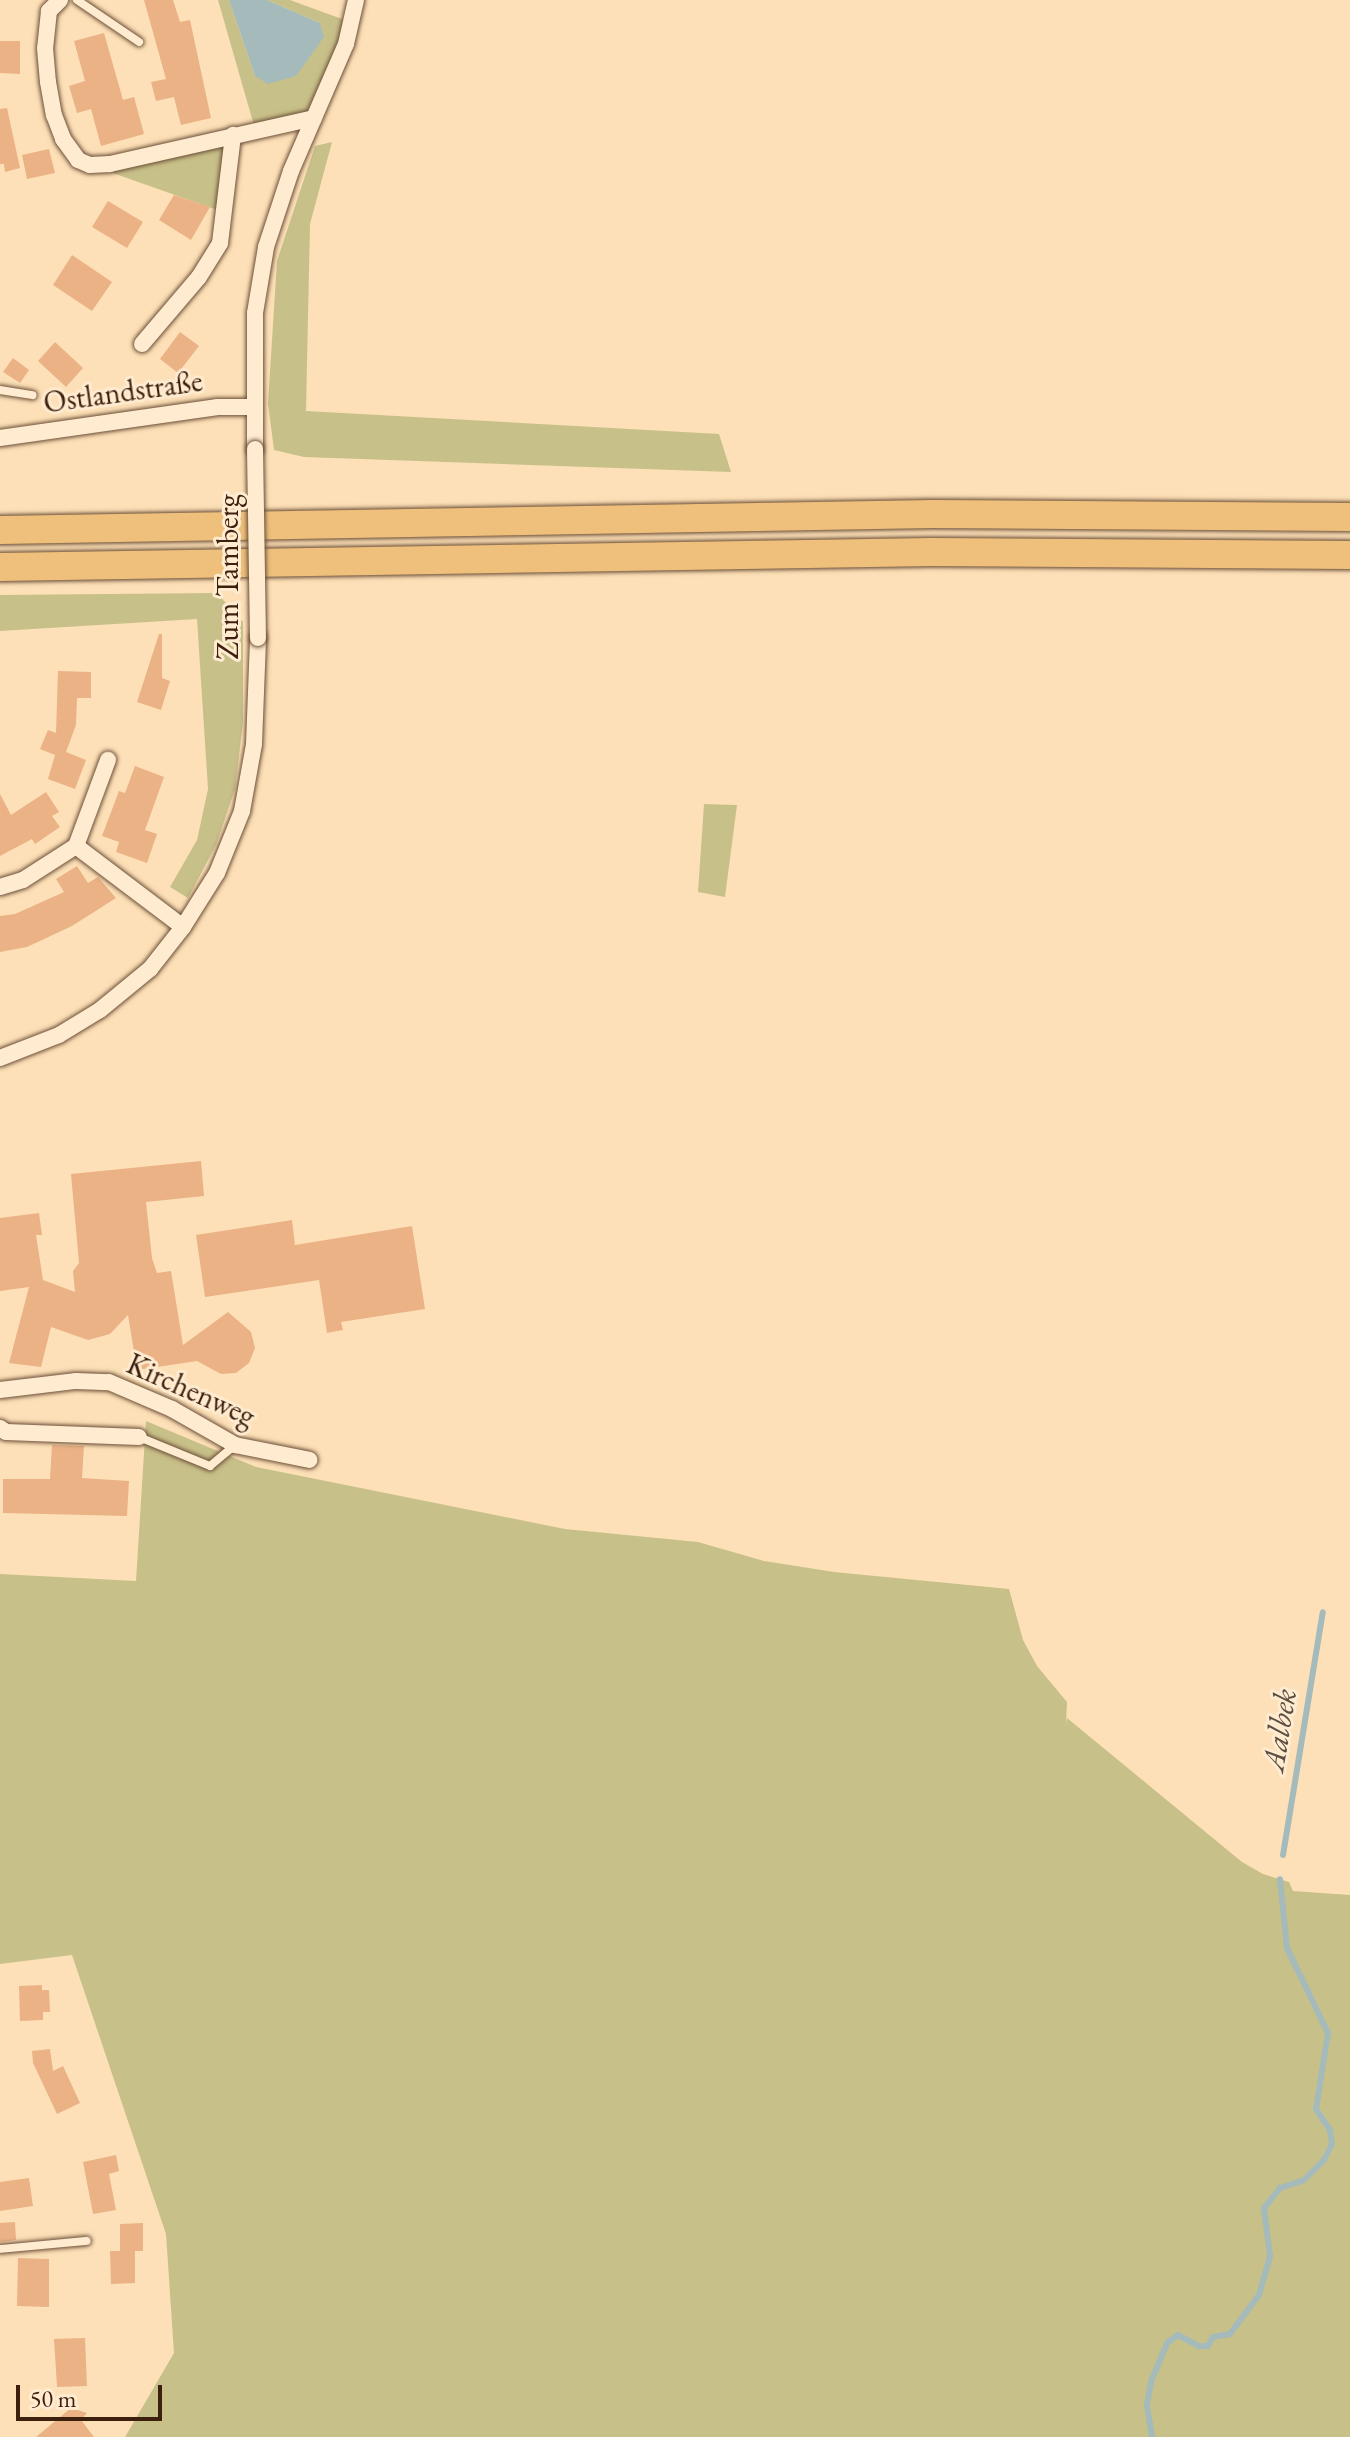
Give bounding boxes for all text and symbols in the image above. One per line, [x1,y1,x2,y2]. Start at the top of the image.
street label: Ostlandstraße [41,363,205,421]
street label: Zum Tamberg [210,494,246,660]
street label: Kirchenweg [121,1346,261,1434]
water label: Aalbek [1254,1686,1304,1774]
scale bar [20,2369,166,2419]
text: 50 m [30,2383,77,2414]

